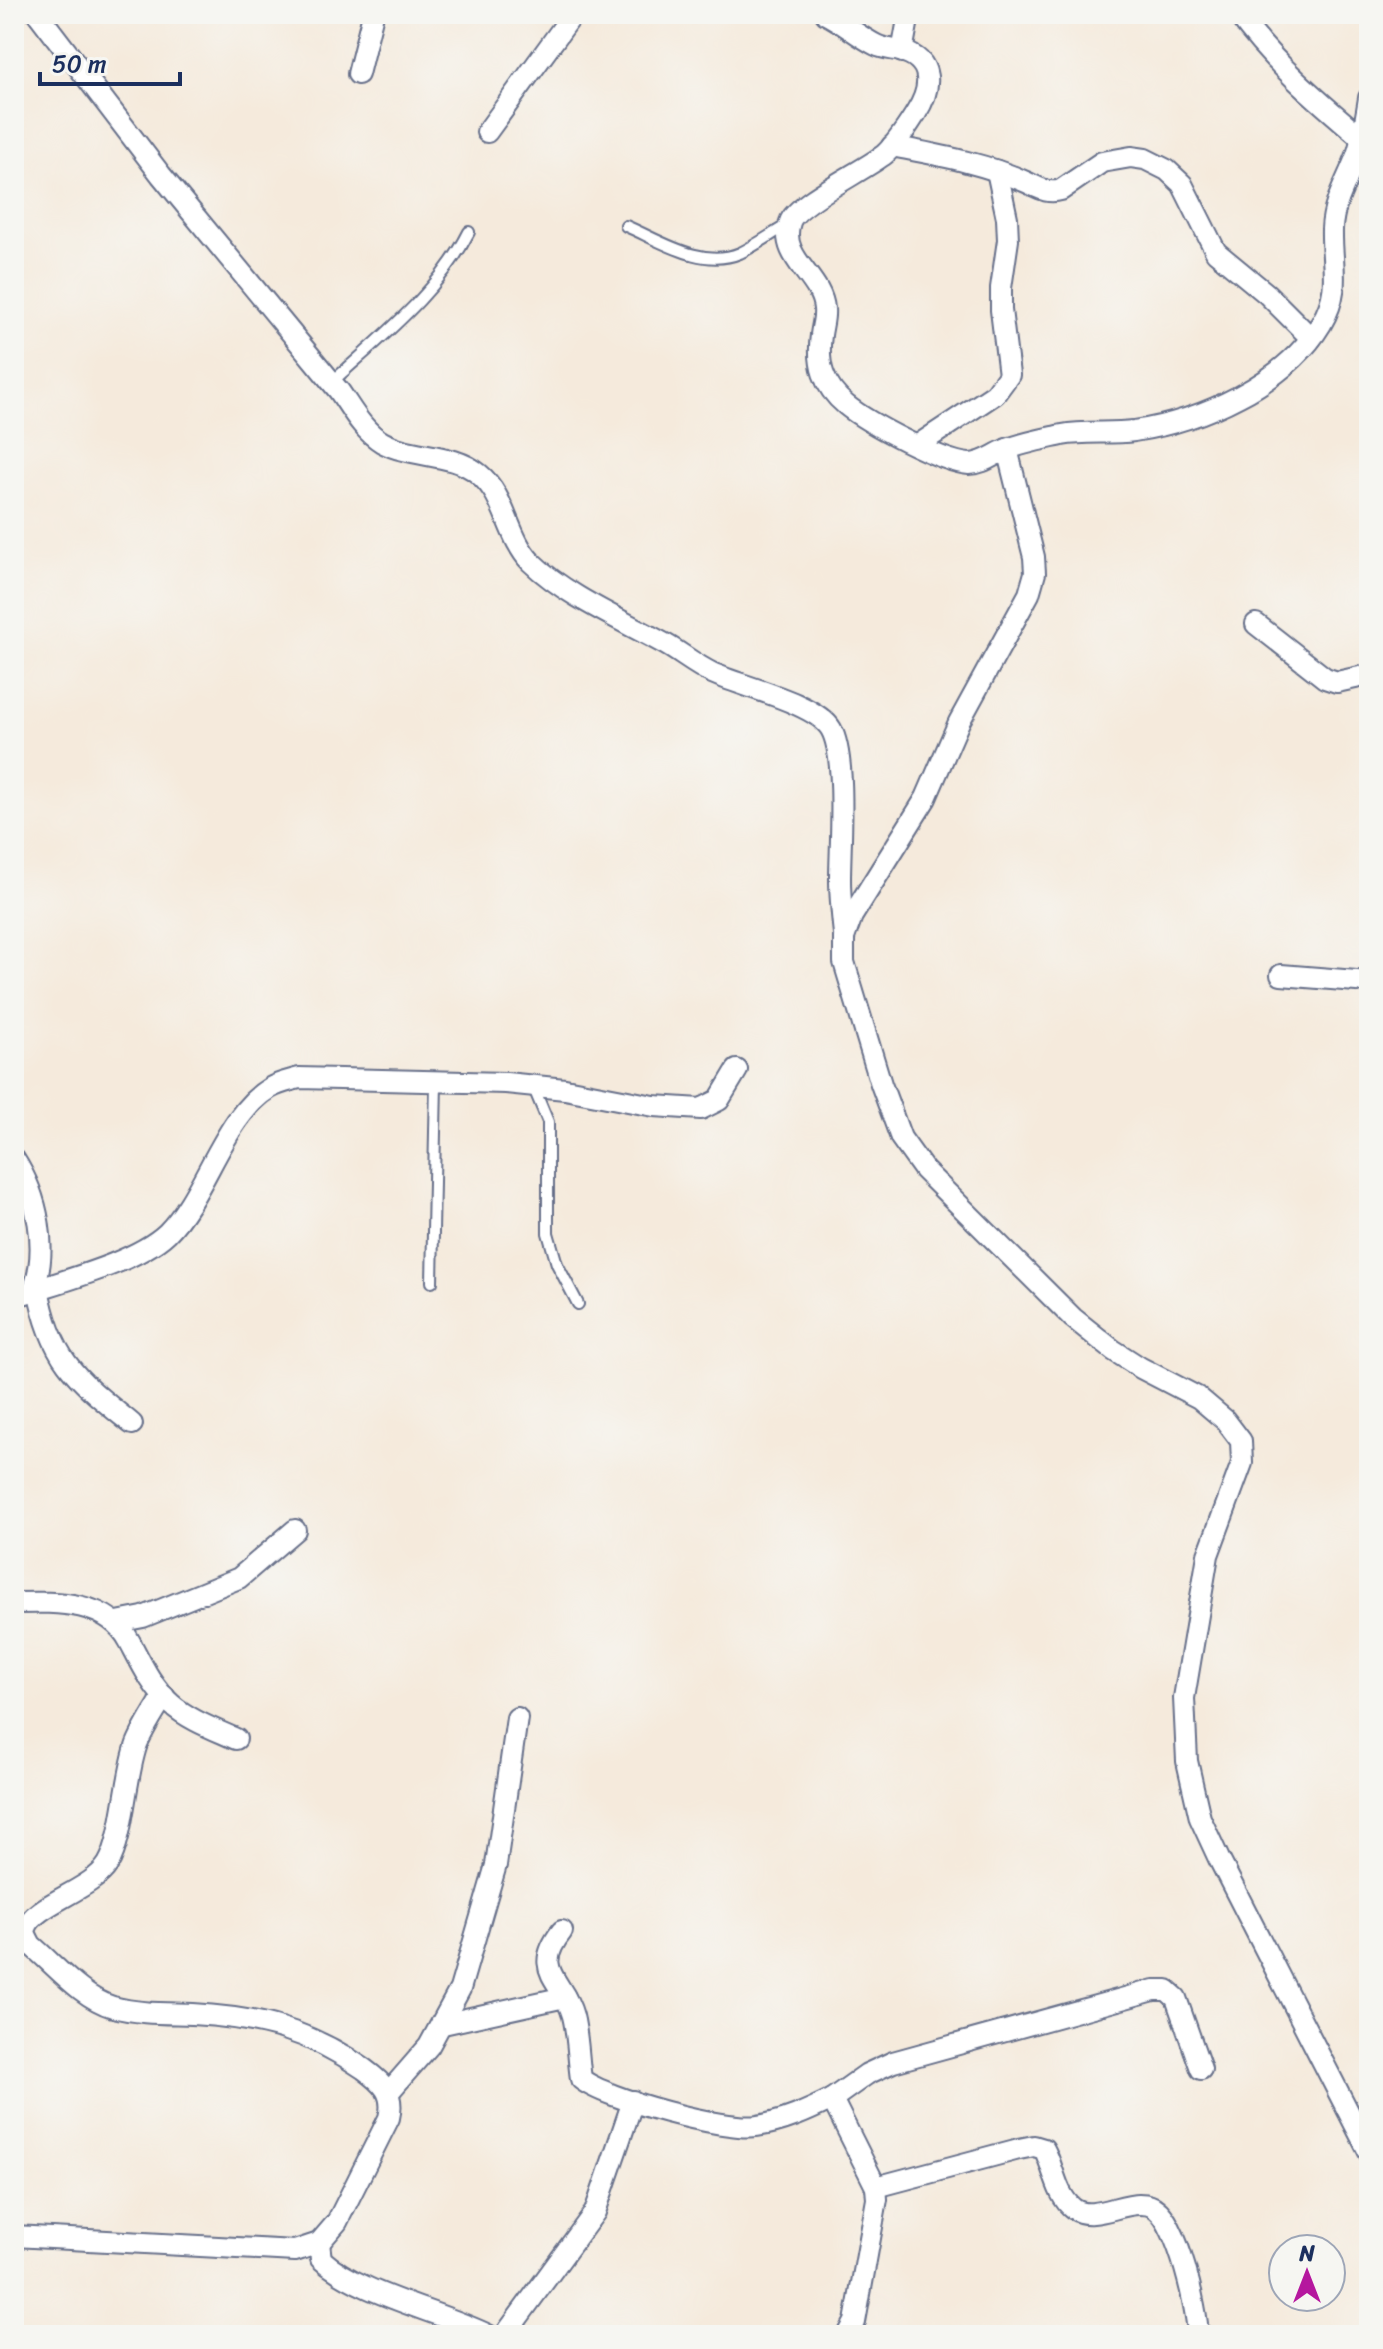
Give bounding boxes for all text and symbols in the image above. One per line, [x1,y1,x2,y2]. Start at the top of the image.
scale bar [40,36,180,86]
text: 50 m [52,43,107,85]
north arrow [1267,2233,1347,2313]
text: N [1298,2234,1315,2273]

